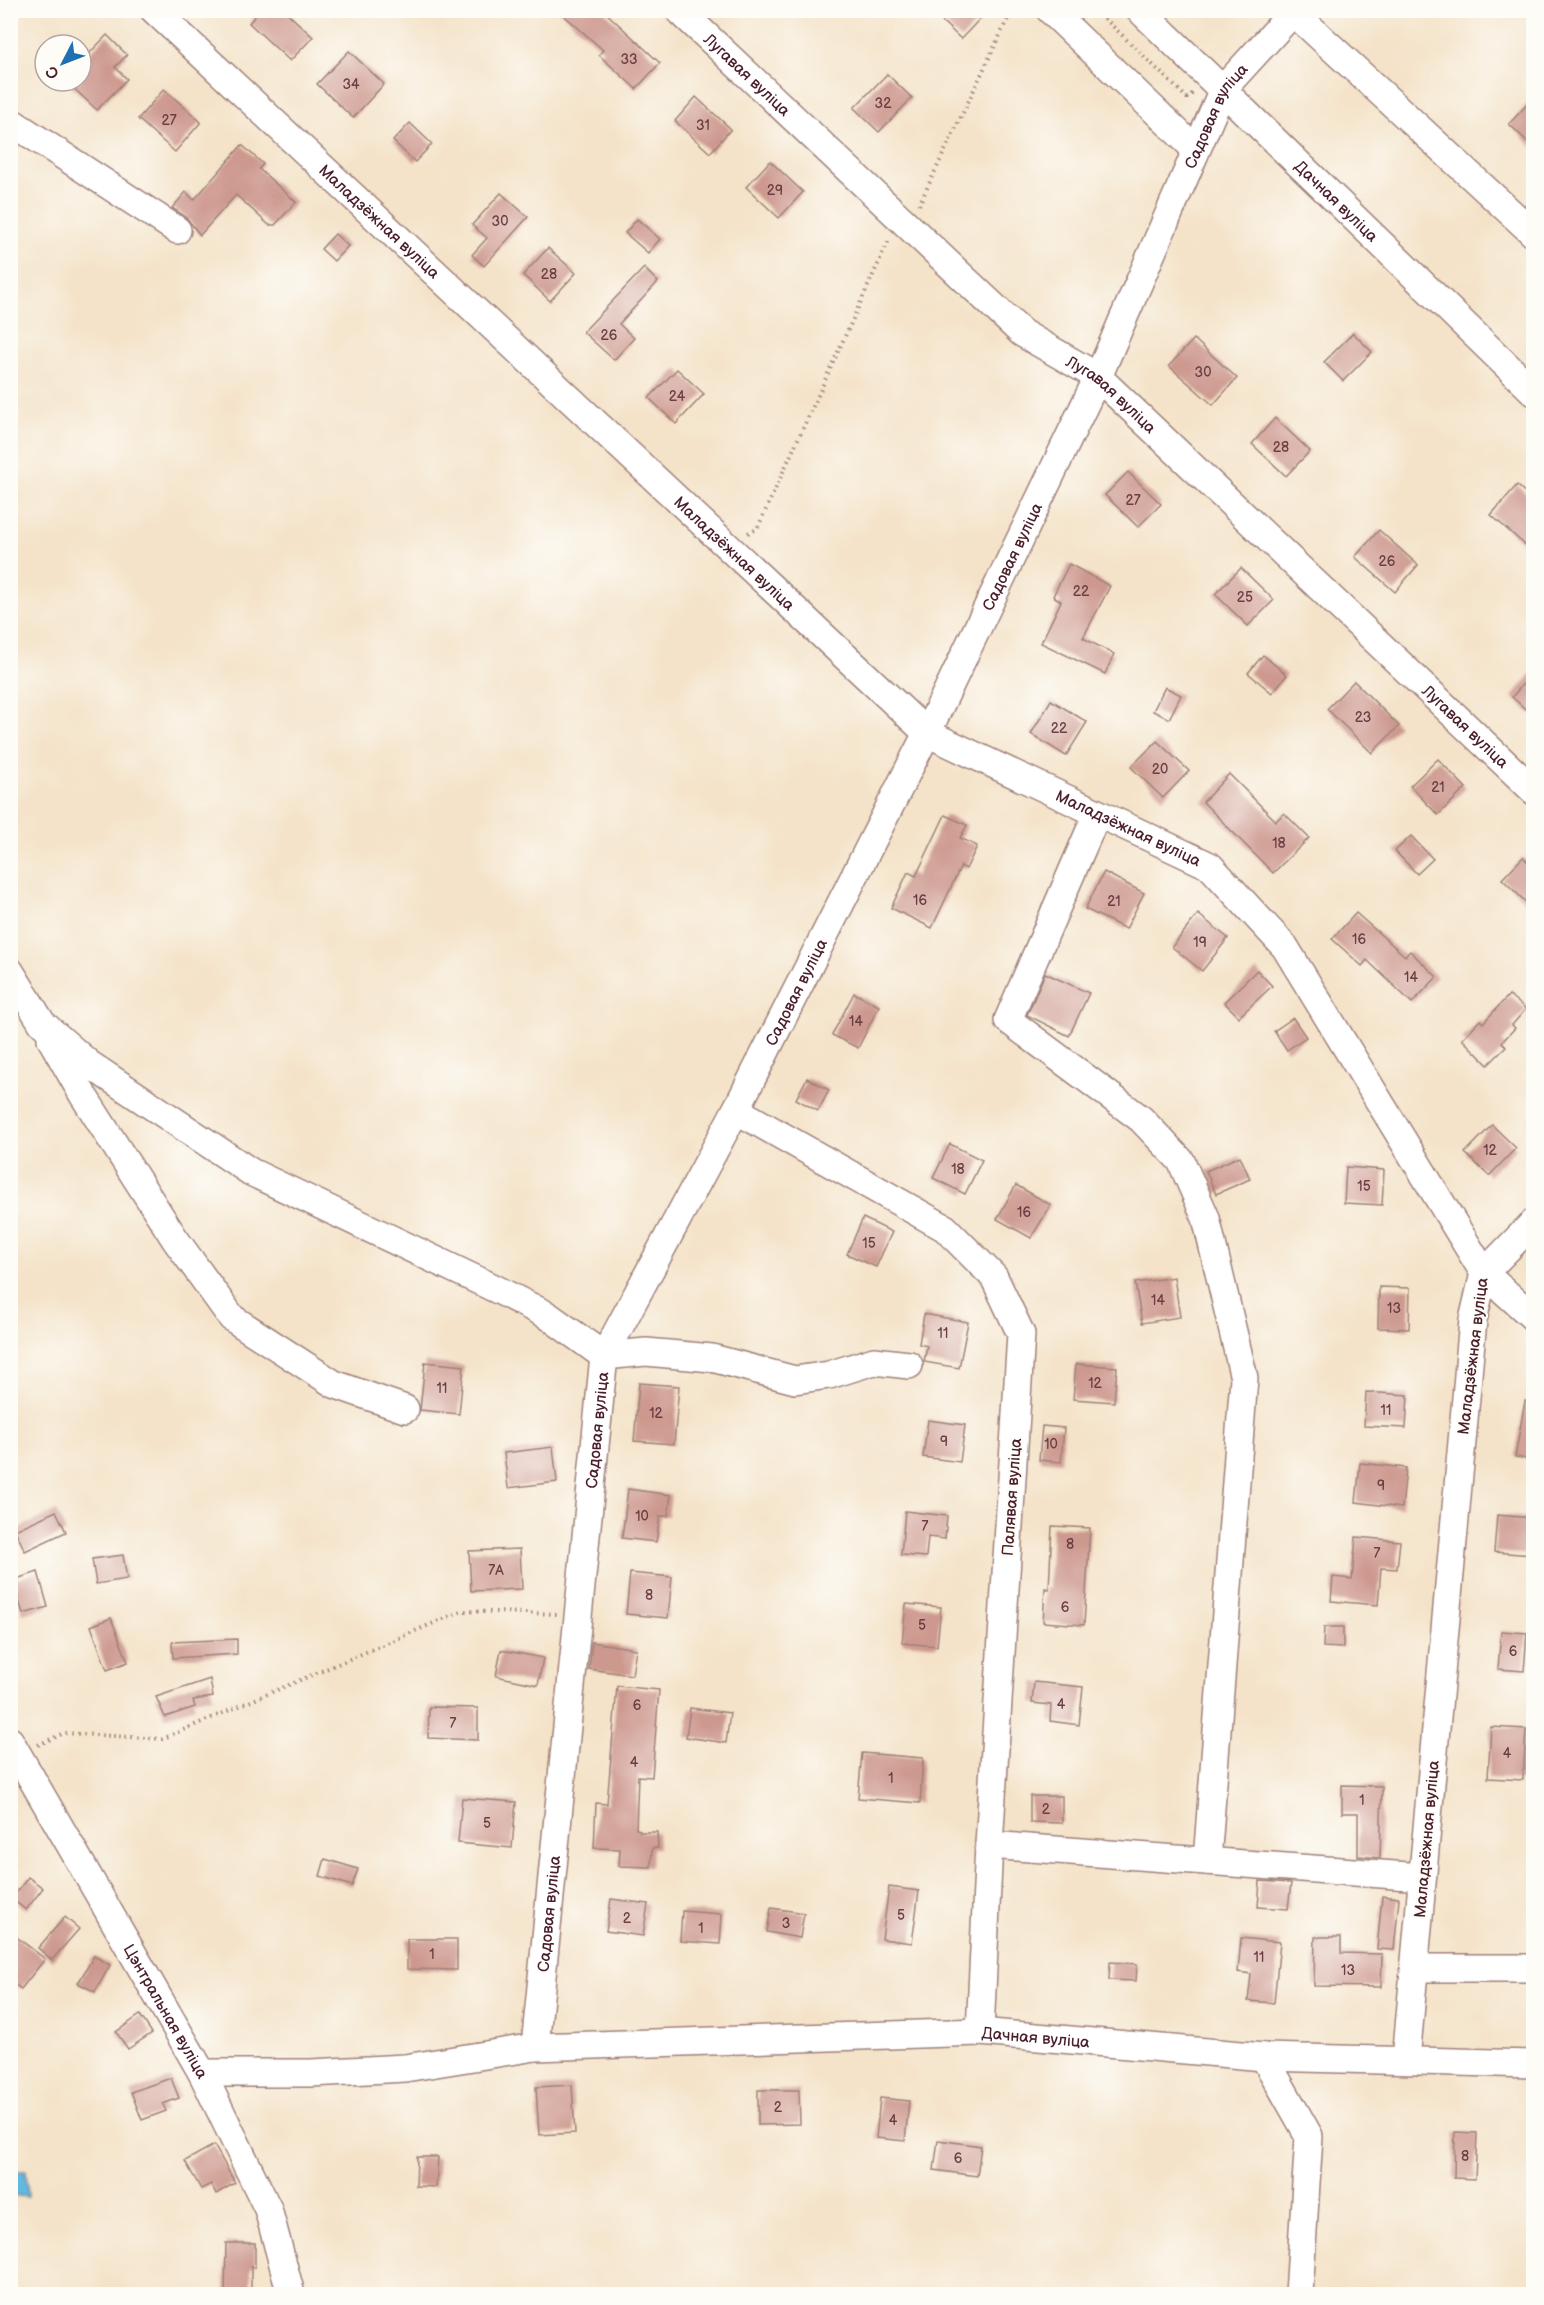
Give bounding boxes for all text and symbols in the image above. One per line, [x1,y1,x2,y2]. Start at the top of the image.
street label: Лугавая вуліца [699,30,794,121]
north arrow [33,33,93,93]
house number: 33 [620,51,638,68]
street label: Садовая вуліца [1182,60,1253,172]
text: С [42,62,64,83]
house number: 34 [342,76,360,93]
house number: 32 [875,95,892,112]
house number: 27 [161,112,177,129]
house number: 31 [696,117,710,134]
street label: Дачная вуліца [1290,157,1382,247]
street label: Маладзёжная вуліца [314,161,443,284]
house number: 29 [767,182,783,199]
house number: 30 [492,213,508,230]
house number: 28 [541,266,557,283]
house number: 26 [601,327,618,344]
street label: Лугавая вуліца [1062,352,1160,438]
house number: 30 [1195,364,1211,381]
house number: 24 [669,388,686,405]
house number: 28 [1273,439,1289,456]
house number: 27 [1125,492,1141,509]
street label: Маладзёжная вуліца [669,493,798,616]
street label: Садовая вуліца [979,500,1047,614]
house number: 26 [1379,553,1396,570]
house number: 22 [1073,583,1090,600]
house number: 25 [1237,589,1253,606]
street label: Лугавая вуліца [1417,681,1512,773]
house number: 23 [1355,709,1371,726]
house number: 22 [1051,720,1068,737]
house number: 20 [1152,761,1168,778]
house number: 21 [1431,779,1445,796]
street label: Маладзёжная вуліца [1052,787,1204,872]
house number: 18 [1272,835,1286,852]
house number: 16 [913,892,927,909]
house number: 21 [1107,893,1121,910]
house number: 16 [1352,931,1366,948]
house number: 19 [1193,934,1207,951]
street label: Садовая вуліца [762,936,832,1049]
house number: 14 [1404,969,1418,986]
house number: 14 [849,1013,863,1030]
house number: 12 [1483,1142,1498,1159]
house number: 18 [951,1161,965,1178]
house number: 15 [1357,1178,1371,1195]
house number: 16 [1017,1204,1031,1221]
house number: 15 [862,1235,876,1252]
street label: Маладзёжная вуліца [1454,1276,1493,1436]
house number: 14 [1151,1292,1165,1309]
house number: 13 [1387,1300,1401,1317]
house number: 11 [938,1325,948,1342]
street label: Садовая вуліца [583,1370,613,1489]
house number: 12 [1088,1375,1103,1392]
house number: 11 [437,1380,447,1397]
house number: 11 [1381,1402,1391,1419]
house number: 12 [649,1405,664,1422]
house number: 9 [940,1433,948,1450]
house number: 10 [1044,1436,1058,1453]
street label: Палявая вуліца [999,1437,1026,1557]
house number: 9 [1377,1477,1385,1494]
house number: 10 [635,1508,649,1525]
house number: 7 [922,1518,929,1535]
house number: 8 [1066,1536,1074,1553]
house number: 7 [1374,1545,1381,1562]
house number: 7А [488,1562,504,1579]
house number: 8 [645,1587,653,1604]
house number: 6 [1061,1599,1070,1616]
house number: 5 [918,1617,926,1634]
house number: 6 [1509,1643,1518,1660]
house number: 4 [1057,1696,1066,1713]
house number: 6 [633,1697,642,1714]
house number: 7 [450,1715,457,1732]
house number: 4 [1503,1745,1512,1762]
house number: 4 [630,1754,639,1771]
street label: Маладзёжная вуліца [1411,1759,1444,1919]
house number: 1 [888,1770,894,1787]
house number: 1 [1359,1792,1365,1809]
house number: 2 [1042,1801,1051,1818]
house number: 5 [483,1815,491,1832]
street label: Садовая вуліца [535,1854,565,1973]
house number: 5 [897,1907,905,1924]
house number: 2 [623,1910,632,1927]
house number: 3 [782,1915,790,1932]
house number: 1 [698,1920,704,1937]
street label: Цэнтральная вуліца [119,1941,211,2083]
house number: 1 [429,1946,435,1963]
house number: 11 [1254,1949,1264,1966]
house number: 13 [1341,1962,1355,1979]
street label: Дачная вуліца [981,2024,1091,2053]
house number: 2 [774,2099,783,2116]
house number: 4 [889,2112,898,2129]
house number: 8 [1461,2148,1469,2165]
house number: 6 [954,2150,963,2167]

